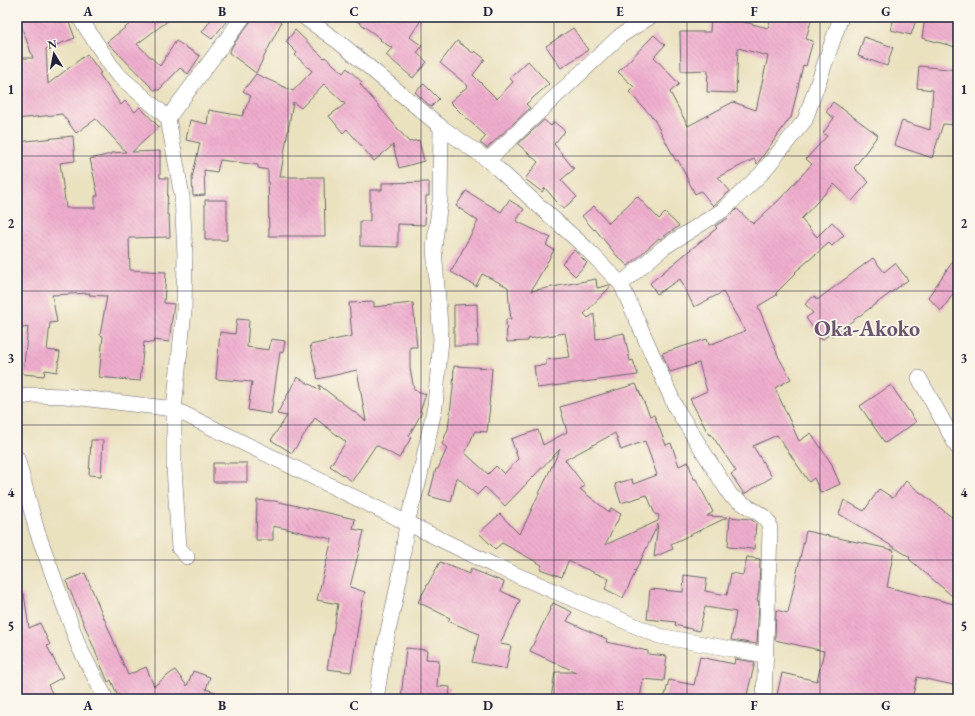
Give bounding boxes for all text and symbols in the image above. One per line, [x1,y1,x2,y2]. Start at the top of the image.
text: A [82,3,93,20]
text: B [218,3,226,20]
text: C [349,3,359,20]
text: D [483,3,493,20]
text: E [616,3,624,20]
text: F [750,3,758,20]
text: G [881,3,891,20]
north arrow [34,34,74,74]
text: N [47,36,58,52]
text: 1 [8,81,15,98]
text: 1 [961,81,968,98]
text: 2 [8,215,15,232]
text: 2 [961,215,968,232]
district label: Oka-Akoko [814,314,920,343]
text: 3 [8,350,15,367]
text: 3 [961,350,968,367]
text: 4 [8,484,15,501]
text: 4 [961,484,968,501]
text: 5 [8,618,14,635]
text: 5 [961,618,967,635]
text: A [82,697,93,714]
text: B [218,697,226,714]
text: C [349,697,359,714]
text: D [483,697,493,714]
text: E [616,697,624,714]
text: F [750,697,758,714]
text: G [881,697,891,714]

